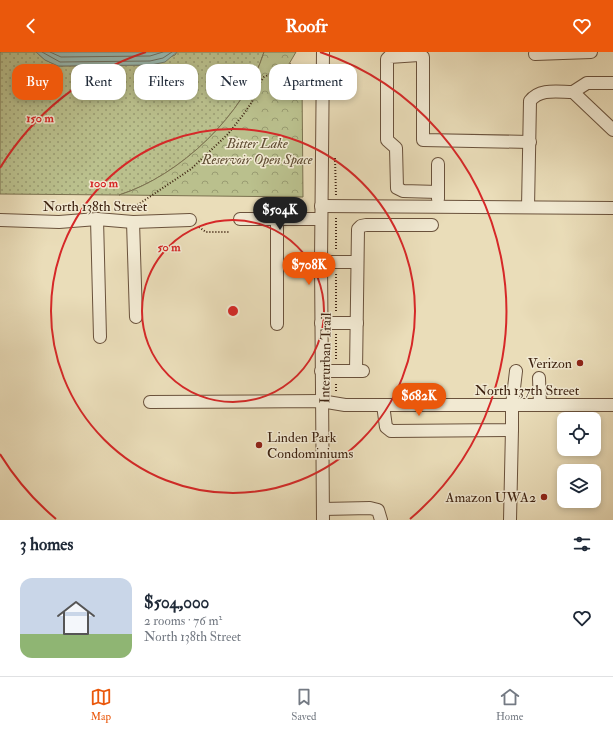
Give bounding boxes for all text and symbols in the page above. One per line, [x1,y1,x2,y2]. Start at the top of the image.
icon: back [20,15,42,37]
text: Roofr [285,15,328,38]
icon: heart [571,15,593,37]
chip: Buy [12,64,63,100]
chip: Rent [71,64,126,100]
chip: Filters [134,64,198,100]
chip: New [206,64,261,100]
chip: Apartment [269,64,357,100]
text: 150 m [26,111,54,126]
park label: Bitter Lake Reservoir Open Space [201,135,313,168]
text: 100 m [90,176,119,191]
pin: $504K [252,197,308,231]
street label: North 138th Street [43,198,148,215]
text: $504K [262,202,298,218]
text: 50 m [157,240,181,255]
pin: $708K [281,252,337,286]
text: $708K [291,257,327,273]
centre of rings [226,304,240,318]
street label: Interurban Trail [316,312,335,404]
place label: Verizon [528,355,572,372]
marker: Verizon [575,358,585,368]
street label: North 137th Street [475,382,580,399]
pin: $682K [391,383,447,417]
text: $682K [401,388,437,404]
map controls [557,412,601,508]
button: locate [557,412,601,456]
place label: Linden Park Condominiums [267,429,353,462]
marker: Linden Park Condominiums [254,440,264,450]
button: layers [557,464,601,508]
place label: Amazon UWA2 [445,489,536,506]
marker: Amazon UWA2 [539,492,549,502]
icon: filters [571,533,593,555]
text: 3 homes [20,534,73,555]
text: $504,000 [144,592,209,613]
icon: home [52,594,100,642]
icon: heart [571,607,593,629]
text: 2 rooms · 76 m² [144,613,222,629]
text: North 138th Street [144,629,241,645]
tab: Map [90,686,112,723]
tab: Saved [291,686,316,723]
tab: Home [496,686,523,723]

